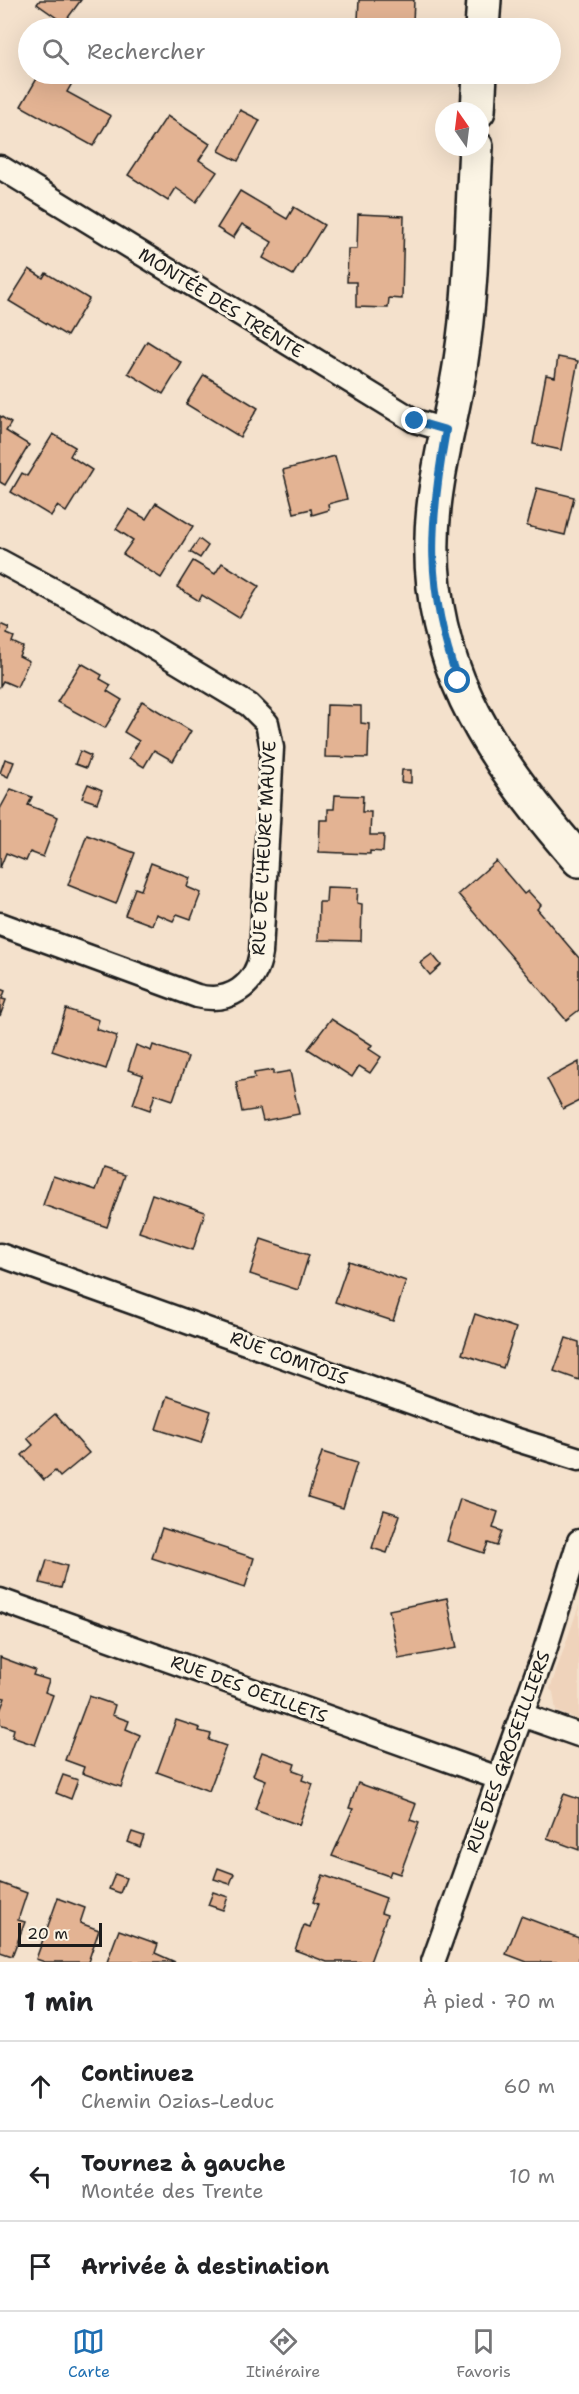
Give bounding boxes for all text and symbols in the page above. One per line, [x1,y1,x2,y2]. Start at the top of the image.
search box [18,18,561,84]
icon: search [39,35,72,68]
text: Rechercher [87,37,206,66]
north arrow [435,102,489,156]
street label: MONTÉE DES TRENTE [134,242,308,364]
route end [401,407,427,433]
route start [444,667,470,693]
street label: RUE DE L'HEURE MAUVE [246,740,282,956]
street label: RUE COMTOIS [227,1326,351,1390]
street label: RUE DES GROSEILLIERS [460,1648,556,1856]
street label: RUE DES OEILLETS [168,1650,330,1728]
scale bar [18,1920,102,1948]
text: 20 m [27,1923,68,1944]
text: 1 min [24,1984,93,2019]
text: À pied · 70 m [423,1988,555,2014]
text: Continuez [81,2059,194,2088]
icon: ahead [24,2070,57,2103]
text: 60 m [503,2073,555,2099]
text: Chemin Ozias-Leduc [81,2088,274,2114]
text: Tournez à gauche [81,2149,286,2178]
icon: left [24,2160,57,2193]
text: 10 m [509,2163,555,2189]
text: Montée des Trente [81,2178,263,2204]
icon: arrive [24,2250,57,2283]
text: Arrivée à destination [81,2252,329,2281]
tab: Carte [68,2325,110,2382]
tab: Itinéraire [246,2325,320,2382]
tab: Favoris [456,2325,511,2382]

